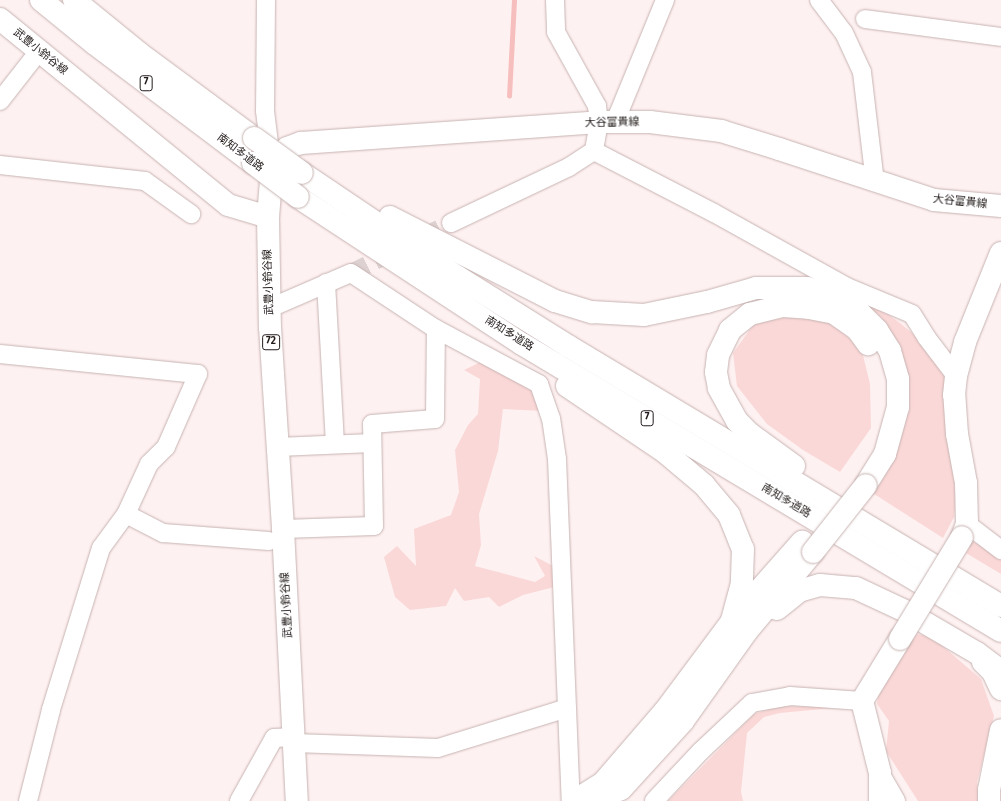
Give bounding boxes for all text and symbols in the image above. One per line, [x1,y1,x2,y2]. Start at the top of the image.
street label: 武豊小鈴谷線 [10,26,70,78]
road number: 7 [139,75,153,91]
street label: 大谷富貴線 [584,116,640,130]
street label: 南知多道路 [214,131,266,175]
street label: 大谷富貴線 [932,193,988,211]
street label: 武豊小鈴谷線 [261,249,277,315]
street label: 南知多道路 [482,314,536,354]
road number: 72 [262,334,280,350]
road number: 7 [640,410,654,426]
street label: 南知多道路 [759,481,813,521]
street label: 武豊小鈴谷線 [279,572,295,638]

